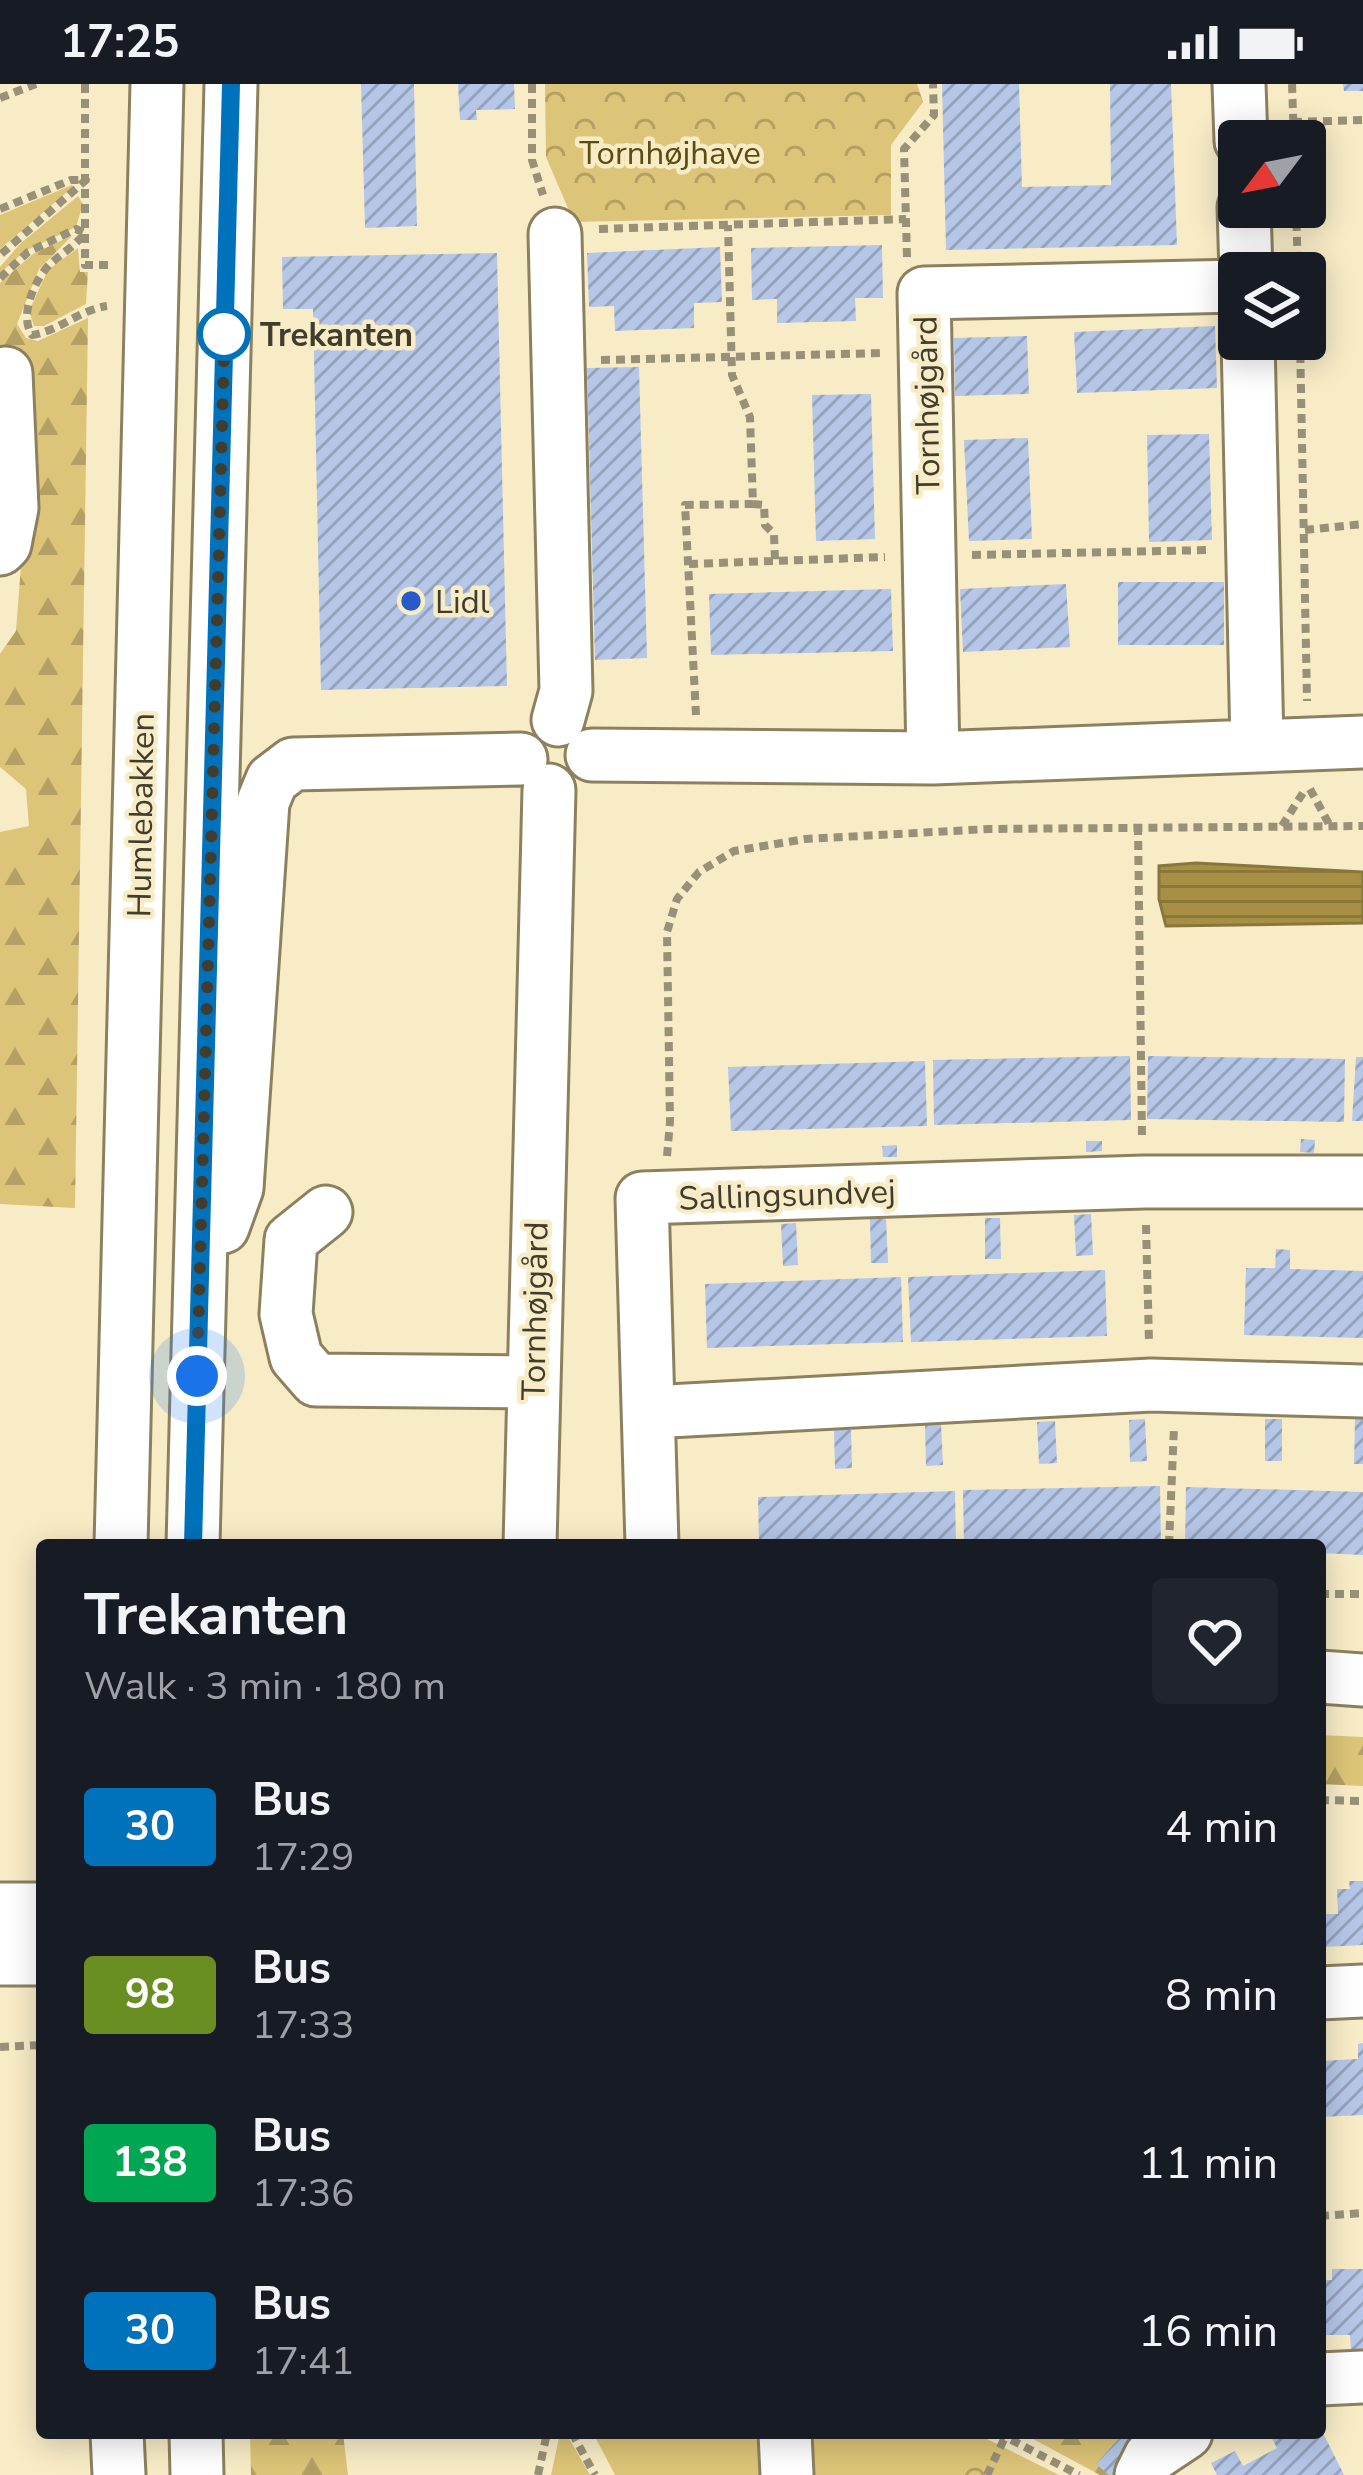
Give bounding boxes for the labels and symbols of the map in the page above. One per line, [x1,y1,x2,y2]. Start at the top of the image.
north arrow [1218,120,1326,228]
park label: Tornhøjhave [579,131,761,176]
marker: Trekanten [199,309,249,359]
place label: Trekanten [260,313,413,358]
street label: Tornhøjgård [903,315,952,495]
place label: Lidl [435,580,490,625]
marker: Lidl [398,588,424,614]
street label: Humlebakken [117,712,166,918]
street label: Sallingsundvej [678,1169,897,1222]
street label: Tornhøjgård [511,1221,560,1401]
your location [167,1346,227,1406]

